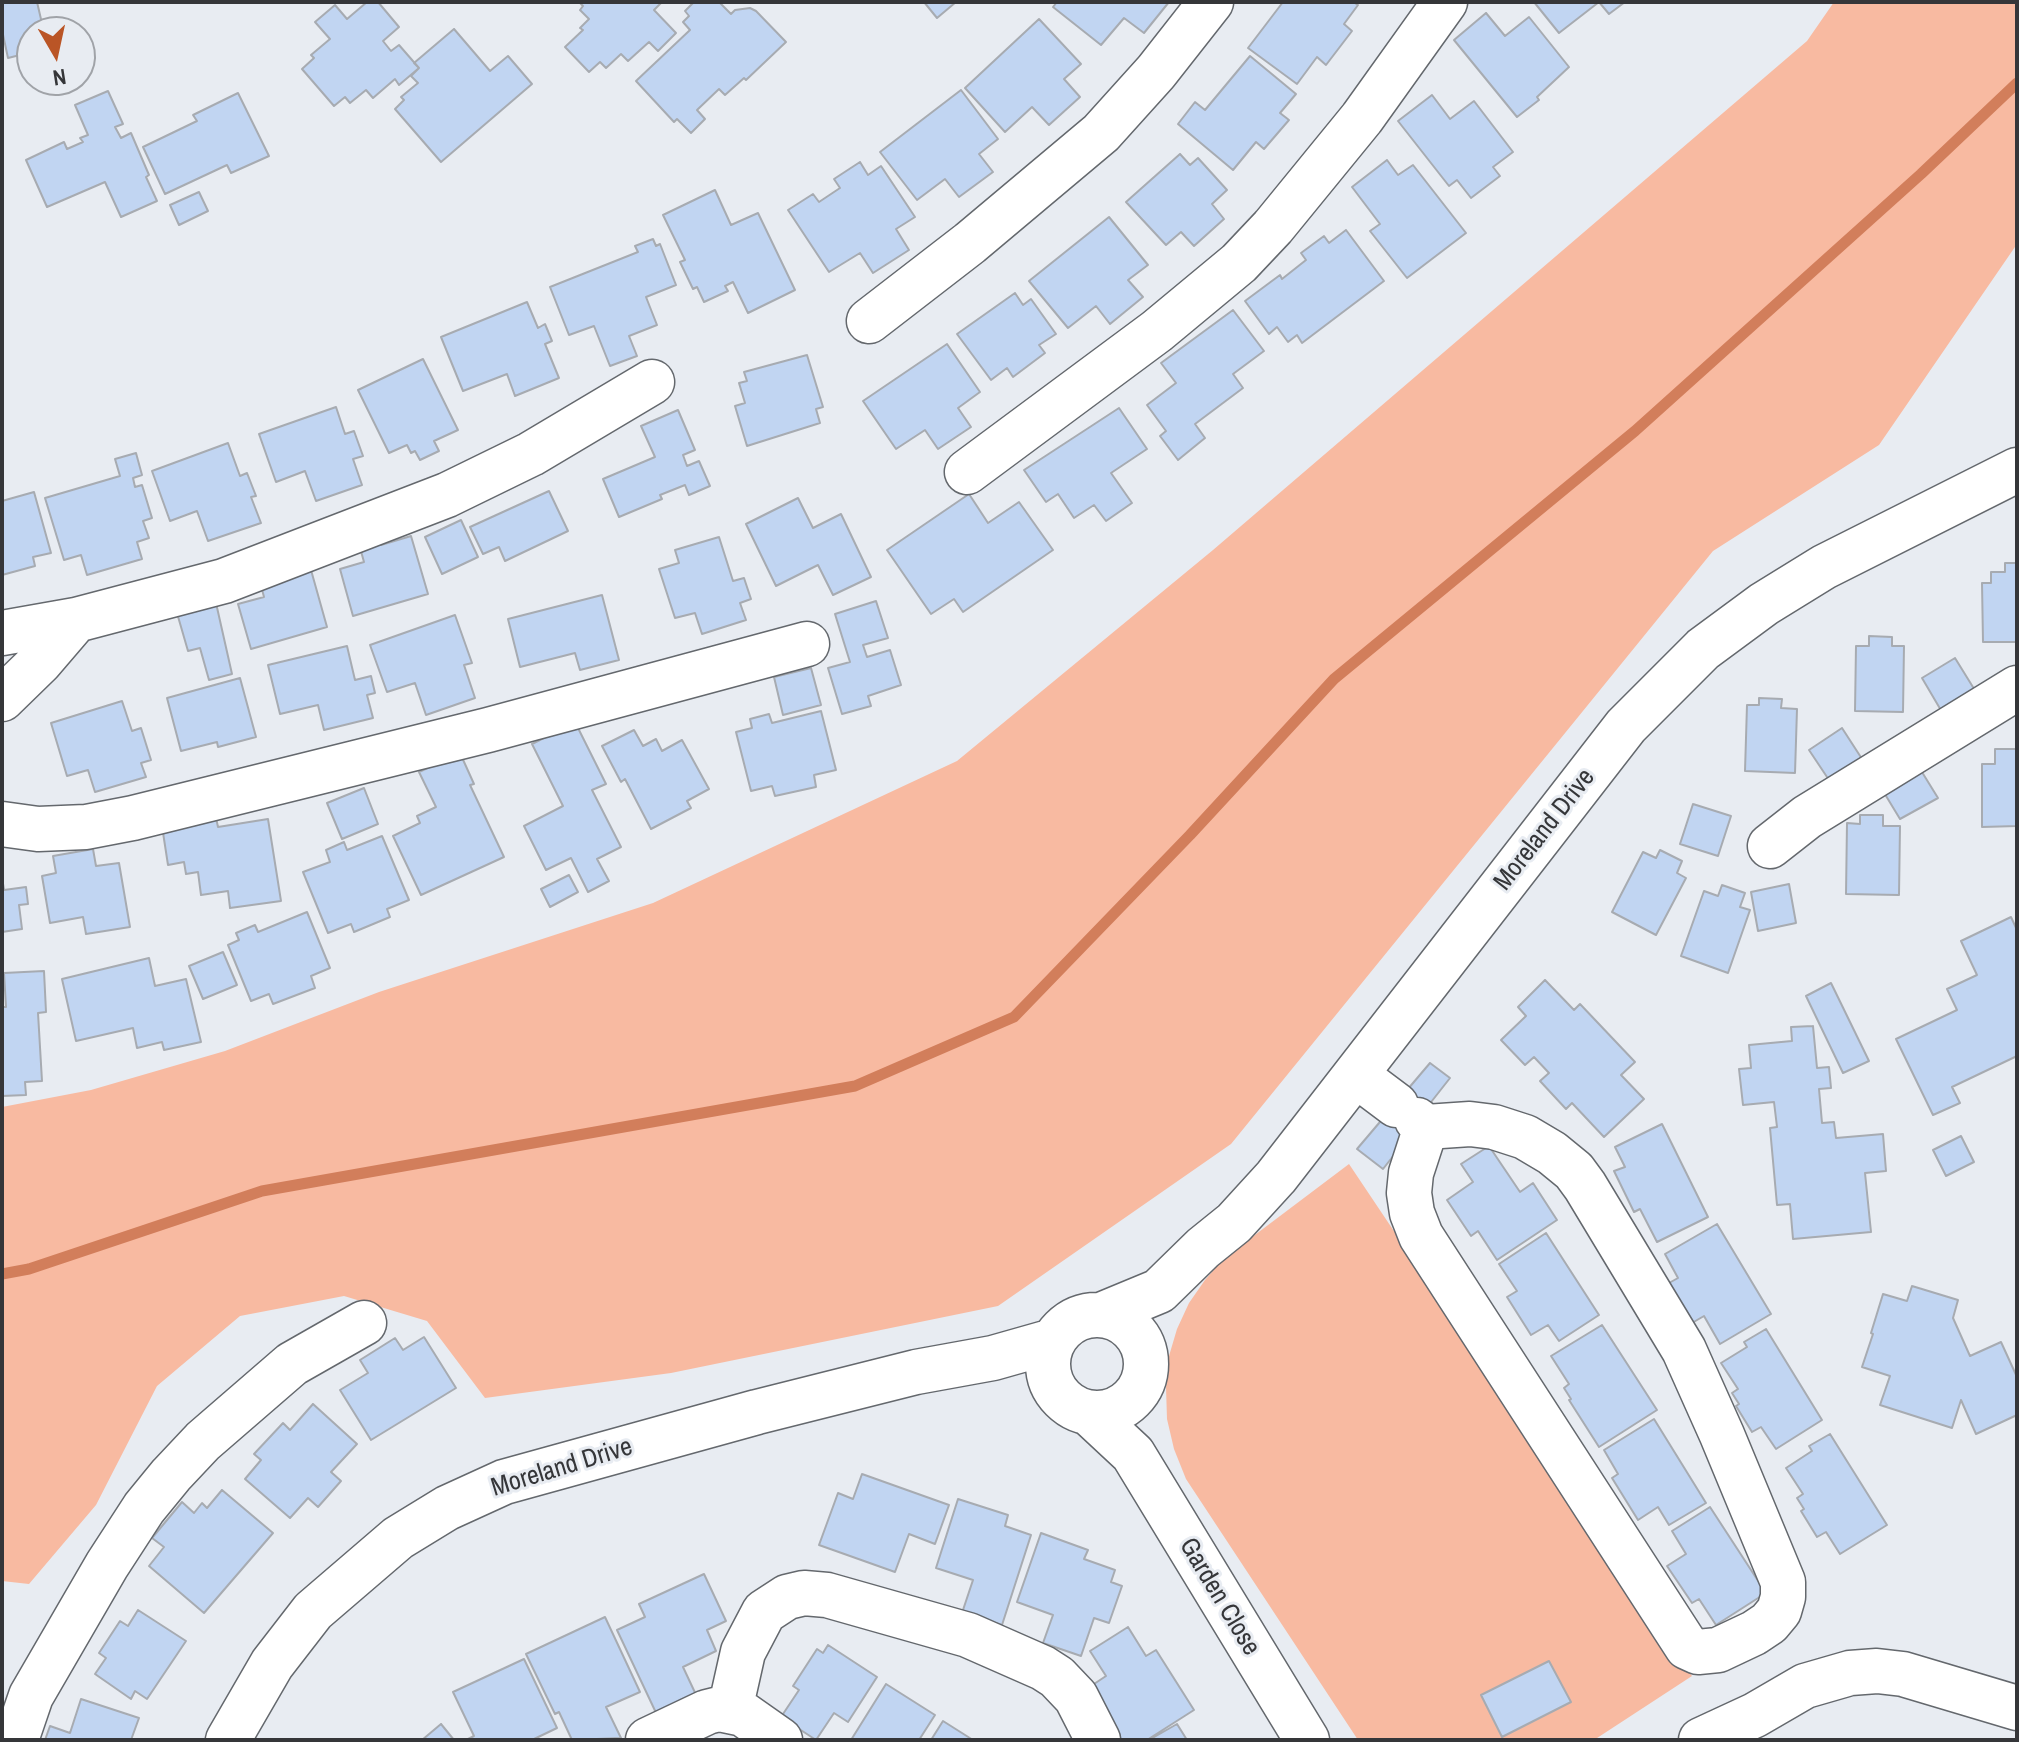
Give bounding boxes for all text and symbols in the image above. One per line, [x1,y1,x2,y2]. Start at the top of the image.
north arrow [16,16,96,96]
text: N [51,62,68,94]
street label: Moreland Drive [1488,763,1602,897]
street label: Moreland Drive [488,1432,636,1504]
street label: Garden Close [1172,1533,1266,1661]

